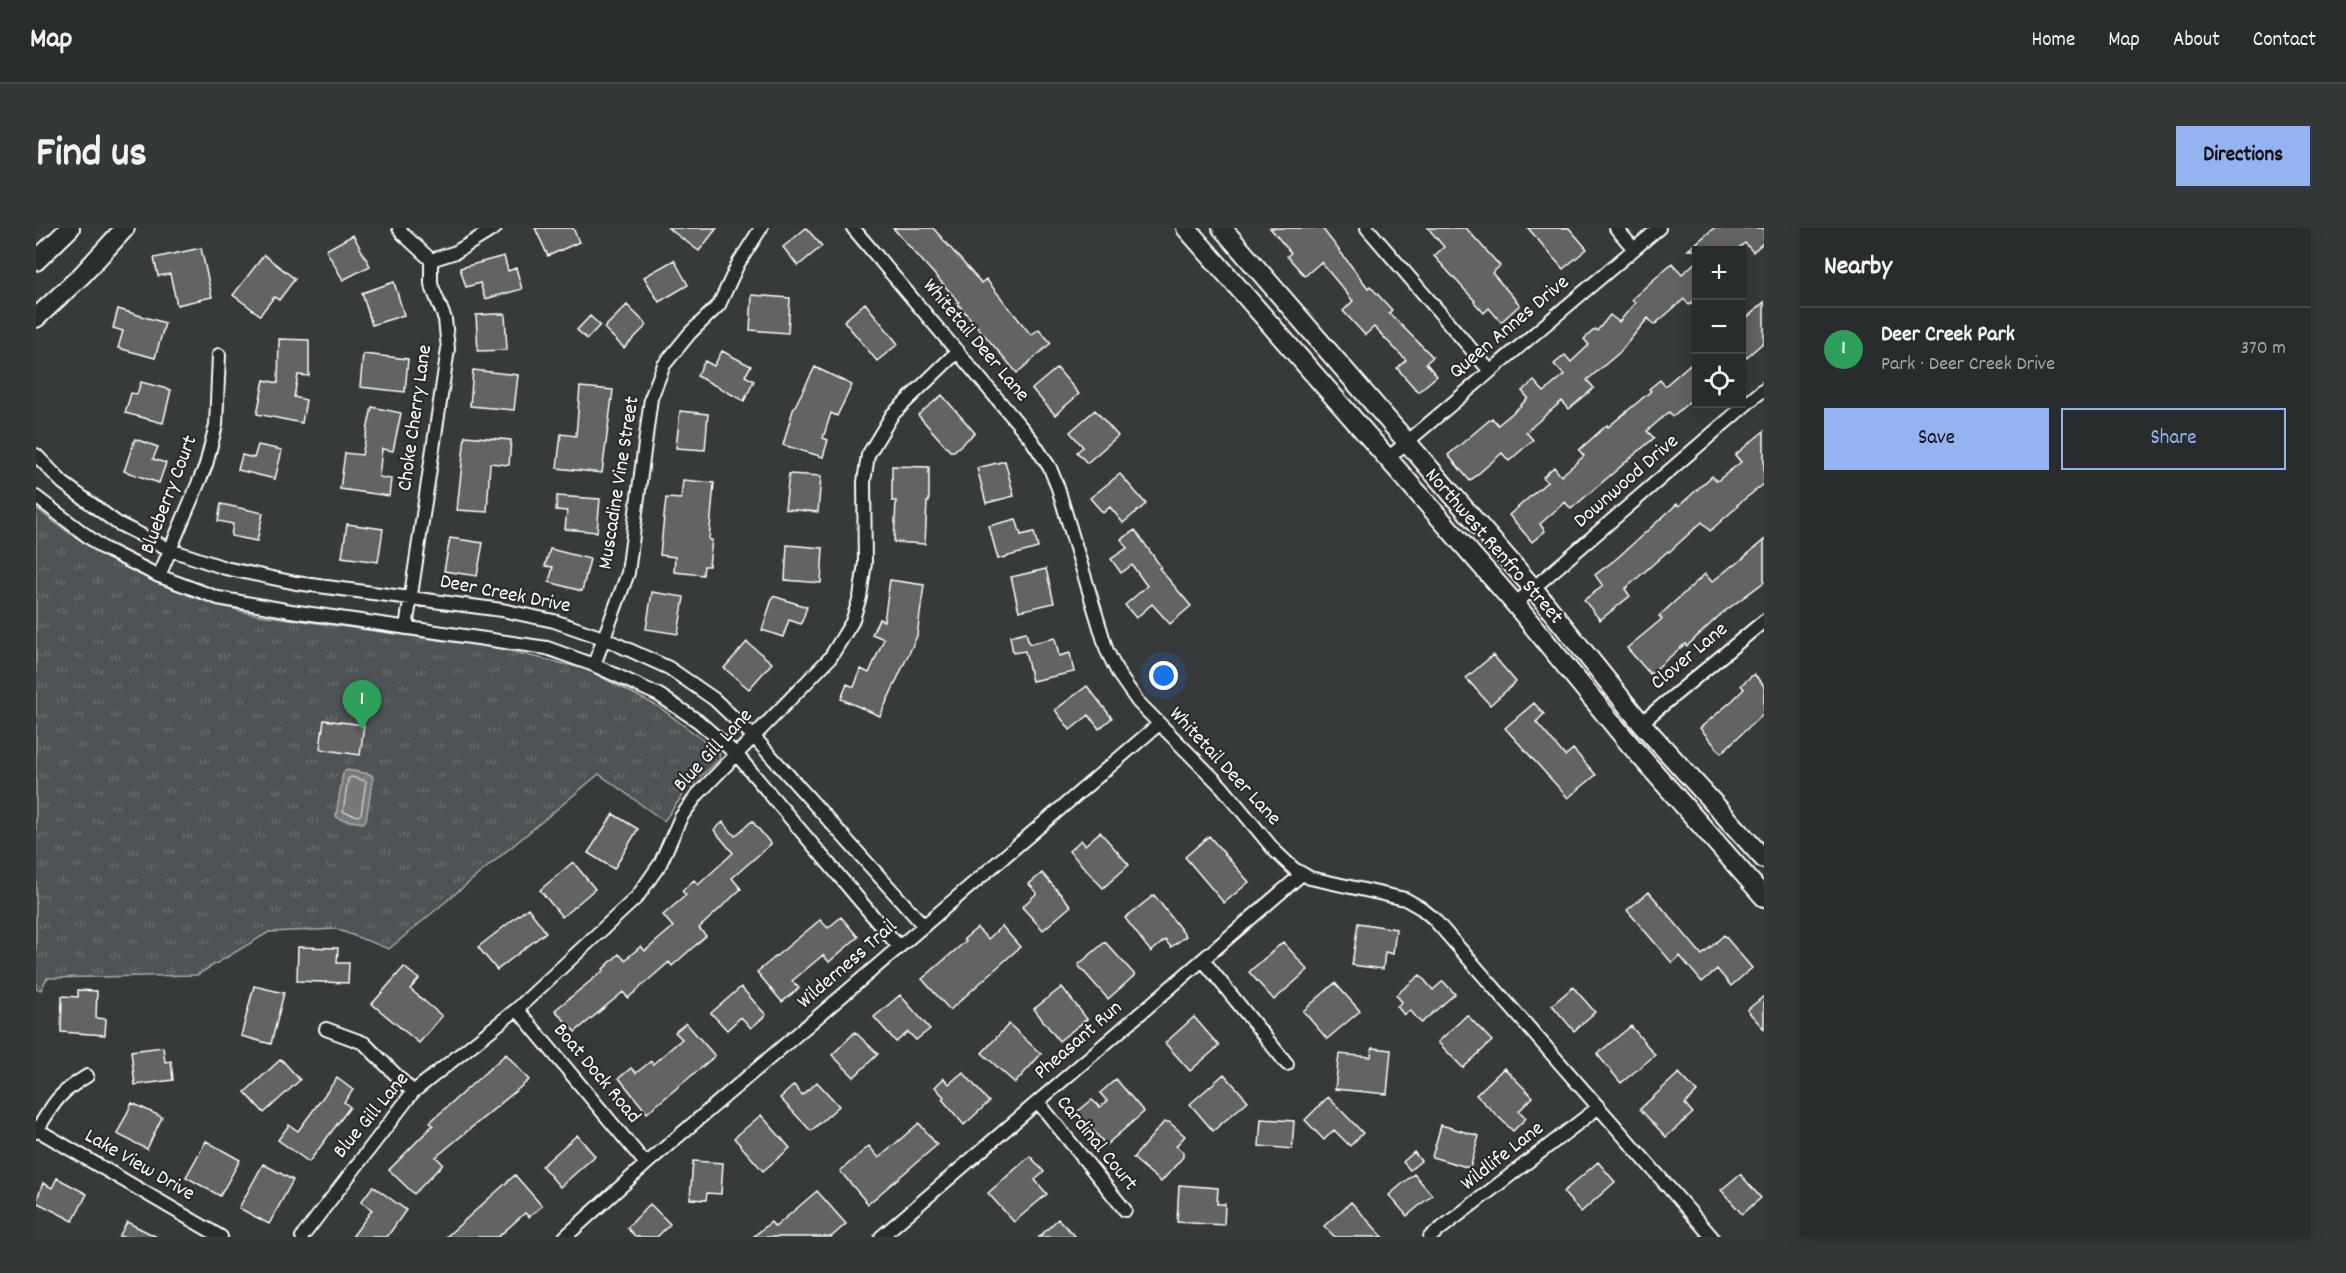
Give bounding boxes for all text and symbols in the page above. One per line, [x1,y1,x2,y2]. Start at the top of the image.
text: Map [30,21,72,61]
text: Home [2031,26,2075,56]
text: Map [2108,26,2140,56]
text: About [2173,26,2220,56]
text: Contact [2253,26,2316,56]
text: Find us [36,126,147,186]
button: Directions [2176,126,2310,186]
map controls [1692,246,1746,408]
button: + [1692,246,1746,300]
text: Nearby [1824,249,1892,286]
street label: Queen Annes Drive [1443,269,1577,387]
street label: Whitetail Deer Lane [914,273,1036,409]
button: − [1692,300,1746,354]
text: Deer Creek Park [1881,320,2015,351]
text: 1 [1841,335,1846,363]
text: 370 m [2240,335,2286,363]
street label: Choke Cherry Lane [391,343,441,493]
text: Park · Deer Creek Drive [1881,351,2055,379]
button: locate [1692,354,1746,408]
street label: Muscadine Vine Street [592,394,649,572]
button: Save [1824,408,2049,470]
button: Share [2061,408,2286,470]
street label: Downwood Drive [1568,428,1686,536]
street label: Blueberry Court [134,431,206,559]
street label: Northwest Renfro Street [1417,462,1570,632]
street label: Deer Creek Drive [437,568,573,622]
street label: Clover Lane [1645,616,1735,698]
your location [1149,661,1178,690]
pin: 1 [342,680,382,730]
street label: Whitetail Deer Lane [1161,701,1287,833]
street label: Blue Gill Lane [667,702,761,800]
street label: Wilderness Trail [791,913,905,1017]
street label: Pheasant Run [1028,994,1130,1088]
street label: Boat Dock Road [545,1017,647,1131]
street label: Blue Gill Lane [327,1066,417,1166]
street label: Cardinal Court [1048,1090,1144,1198]
street label: Wildlife Lane [1455,1115,1551,1199]
street label: Lake View Drive [78,1122,200,1210]

